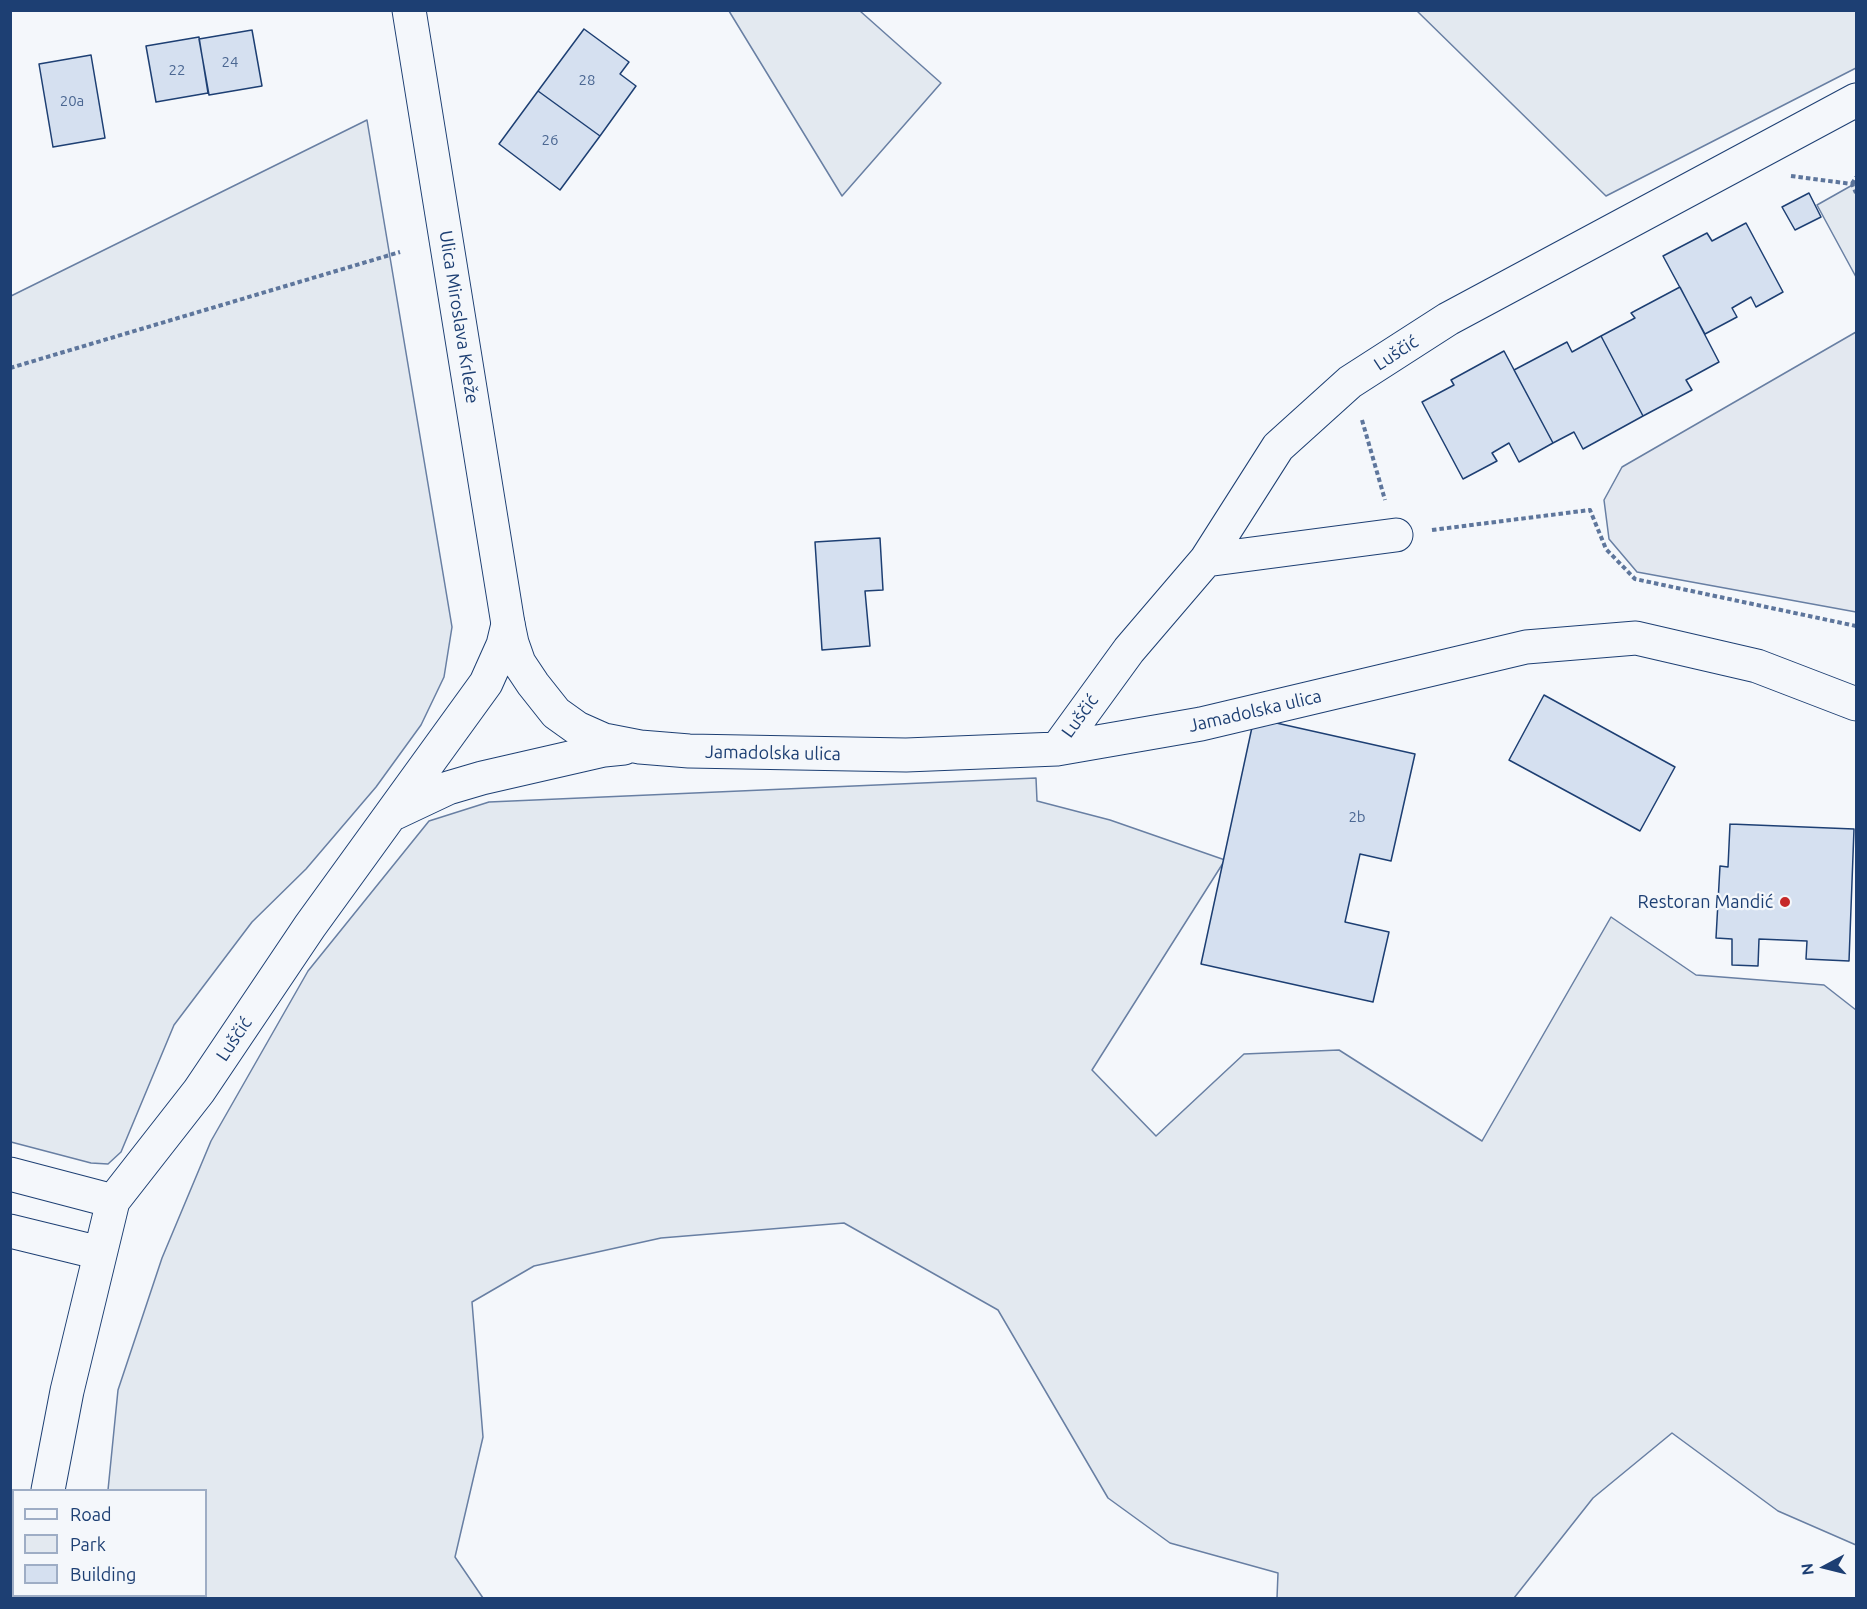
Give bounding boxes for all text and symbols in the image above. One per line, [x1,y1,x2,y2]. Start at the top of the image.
house number: 24 [222,53,238,71]
house number: 22 [169,61,185,79]
house number: 28 [579,71,595,89]
house number: 20a [60,92,84,110]
house number: 26 [542,131,558,149]
street label: Ulica Miroslava Krleže [435,229,483,405]
street label: Luščić [1370,331,1422,375]
street label: Jamadolska ulica [1186,685,1324,737]
street label: Luščić [1057,690,1103,742]
street label: Jamadolska ulica [705,741,841,765]
house number: 2b [1348,808,1366,826]
place label: Restoran Mandić [1638,891,1773,913]
marker: Restoran Mandić [1778,895,1792,909]
street label: Luščić [212,1013,256,1065]
legend [12,1489,207,1597]
text: Road [70,1504,112,1524]
text: Park [70,1534,106,1554]
north arrow [1795,1537,1855,1597]
text: N [1797,1562,1817,1576]
text: Building [70,1564,136,1584]

